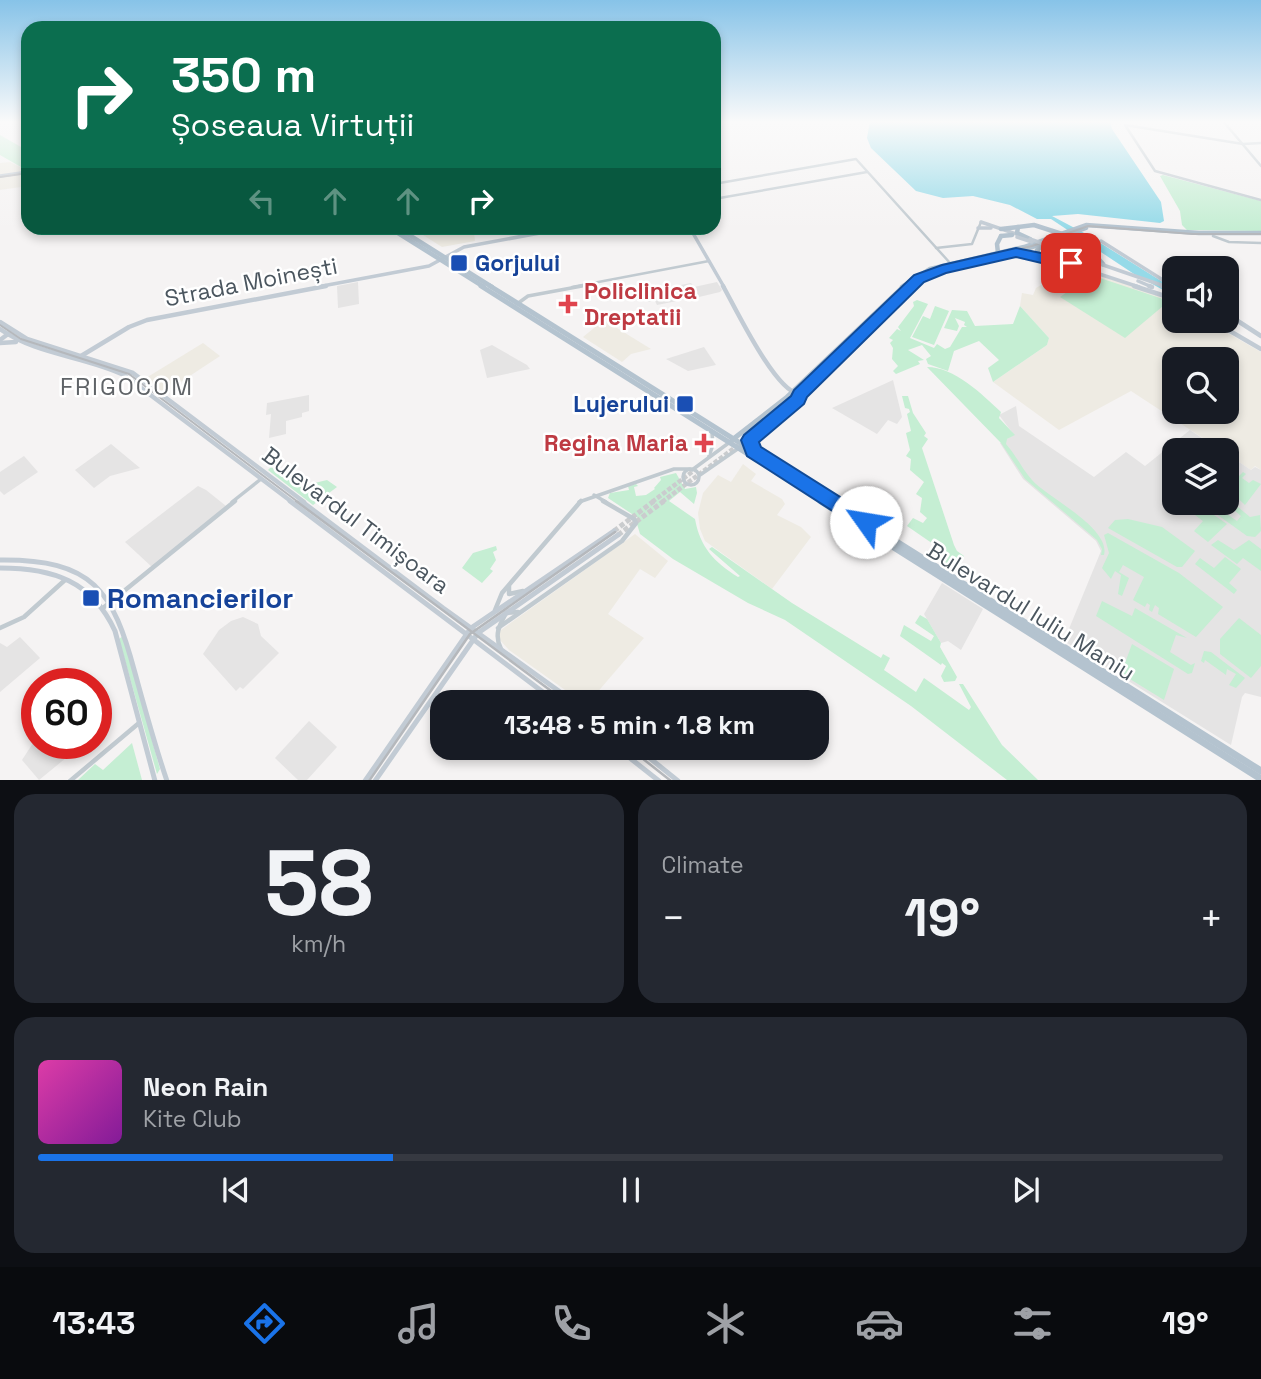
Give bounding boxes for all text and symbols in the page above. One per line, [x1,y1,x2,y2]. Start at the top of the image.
text: 350 m [171,44,316,106]
icon: right [56,49,147,140]
text: Șoseaua Virtuții [171,105,414,145]
icon: left [243,182,281,220]
icon: ahead [316,182,354,220]
icon: ahead [389,182,427,220]
icon: right [462,182,500,220]
pin [1041,233,1101,293]
icon: arrive [1052,244,1090,282]
place label: Gorjului [475,248,560,278]
street label: Strada Moinești [162,251,340,313]
marker: Gorjului [449,253,469,273]
map controls [1162,256,1239,515]
button: sound [1162,256,1239,333]
place label: Policlinica Dreptatii [584,276,697,332]
marker: Policlinica Dreptatii [558,294,578,314]
button: search [1162,347,1239,424]
district label: FRIGOCOM [60,371,194,402]
place label: Lujerului [573,389,669,419]
marker: Lujerului [675,394,695,414]
place label: Regina Maria [544,428,688,458]
marker: Regina Maria [694,433,714,453]
button: layers [1162,438,1239,515]
street label: Bulevardul Timișoara [256,440,456,600]
position arrow [829,485,903,559]
street label: Bulevardul Iuliu Maniu [921,535,1141,687]
place label: Romancierilor [107,580,293,616]
marker: Romancierilor [81,588,101,608]
speed limit sign: 60 [21,668,112,759]
text: 13:48 · 5 min · 1.8 km [504,708,755,742]
text: 58 [264,825,373,942]
text: Climate [662,850,744,880]
text: 19° [904,885,980,951]
text: − [662,894,685,942]
text: + [1199,894,1223,942]
text: km/h [291,929,346,959]
text: Neon Rain [143,1070,268,1104]
text: Kite Club [143,1104,242,1134]
icon: previous [217,1171,255,1209]
icon: pause [612,1171,650,1209]
icon: next [1007,1171,1045,1209]
icon: directions [240,1299,289,1348]
icon: music [394,1299,443,1348]
icon: phone [547,1299,596,1348]
icon: climate [701,1299,750,1348]
icon: car [855,1299,904,1348]
icon: filters [1008,1299,1057,1348]
text: 13:43 [52,1303,136,1343]
text: 19° [1162,1303,1209,1343]

